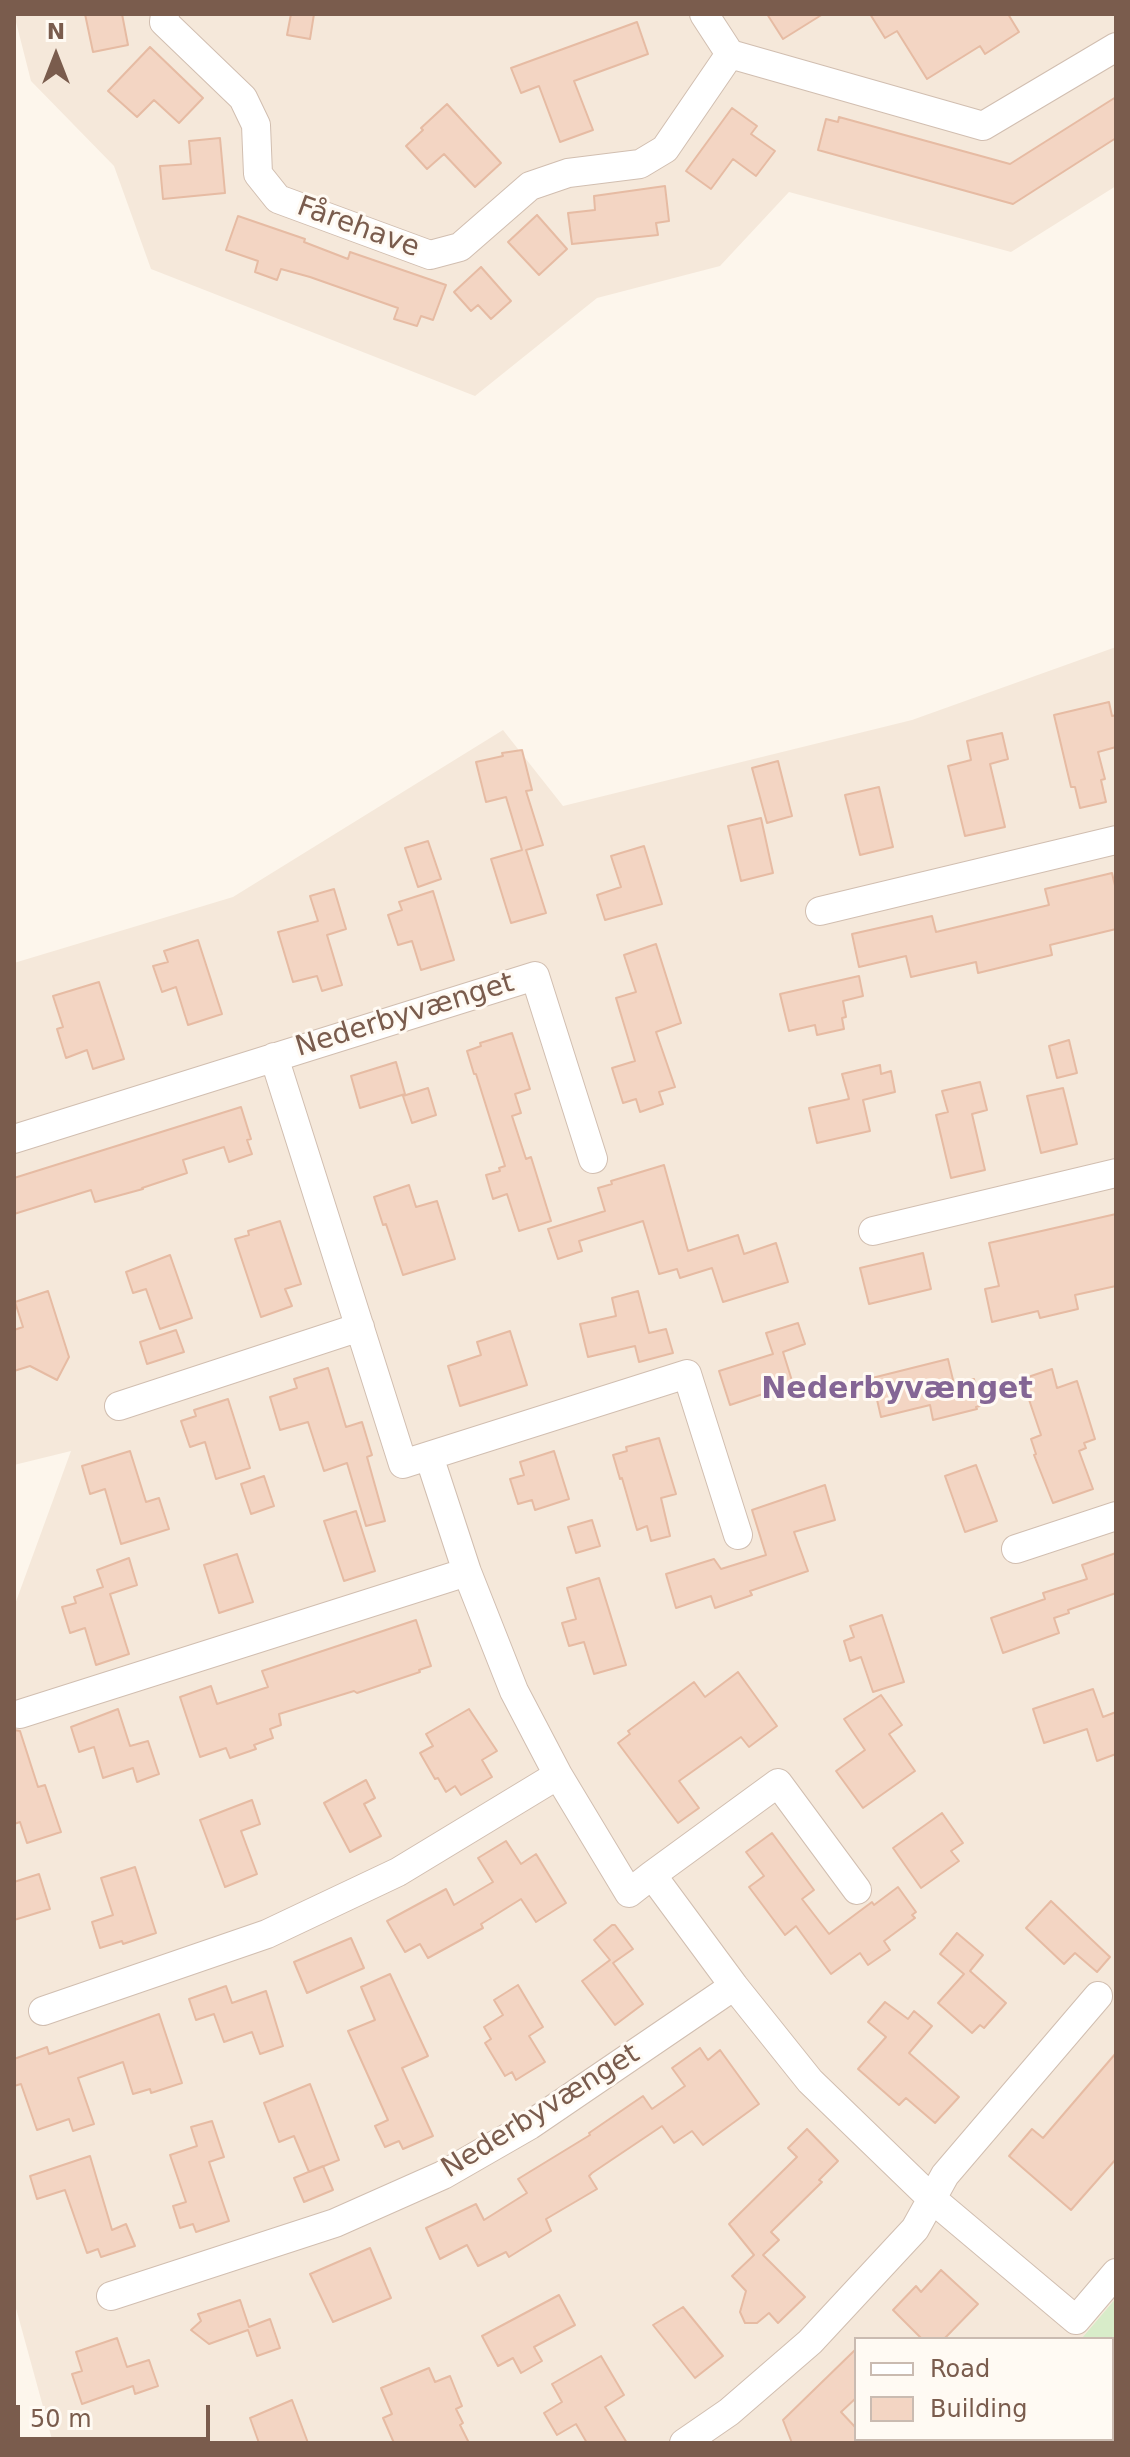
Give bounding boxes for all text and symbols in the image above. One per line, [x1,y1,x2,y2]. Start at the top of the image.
north arrow [16,16,96,96]
text: N [47,19,65,44]
street label: Fårehave [292,190,424,266]
street label: Nederbyvænget [292,967,518,1065]
district label: Nederbyvænget [761,1372,1033,1408]
street label: Nederbyvænget [436,2038,646,2186]
legend [854,2337,1114,2441]
text: Road [930,2355,990,2383]
scale bar [20,2389,214,2439]
text: Building [930,2395,1027,2423]
text: 50 m [30,2405,92,2433]

